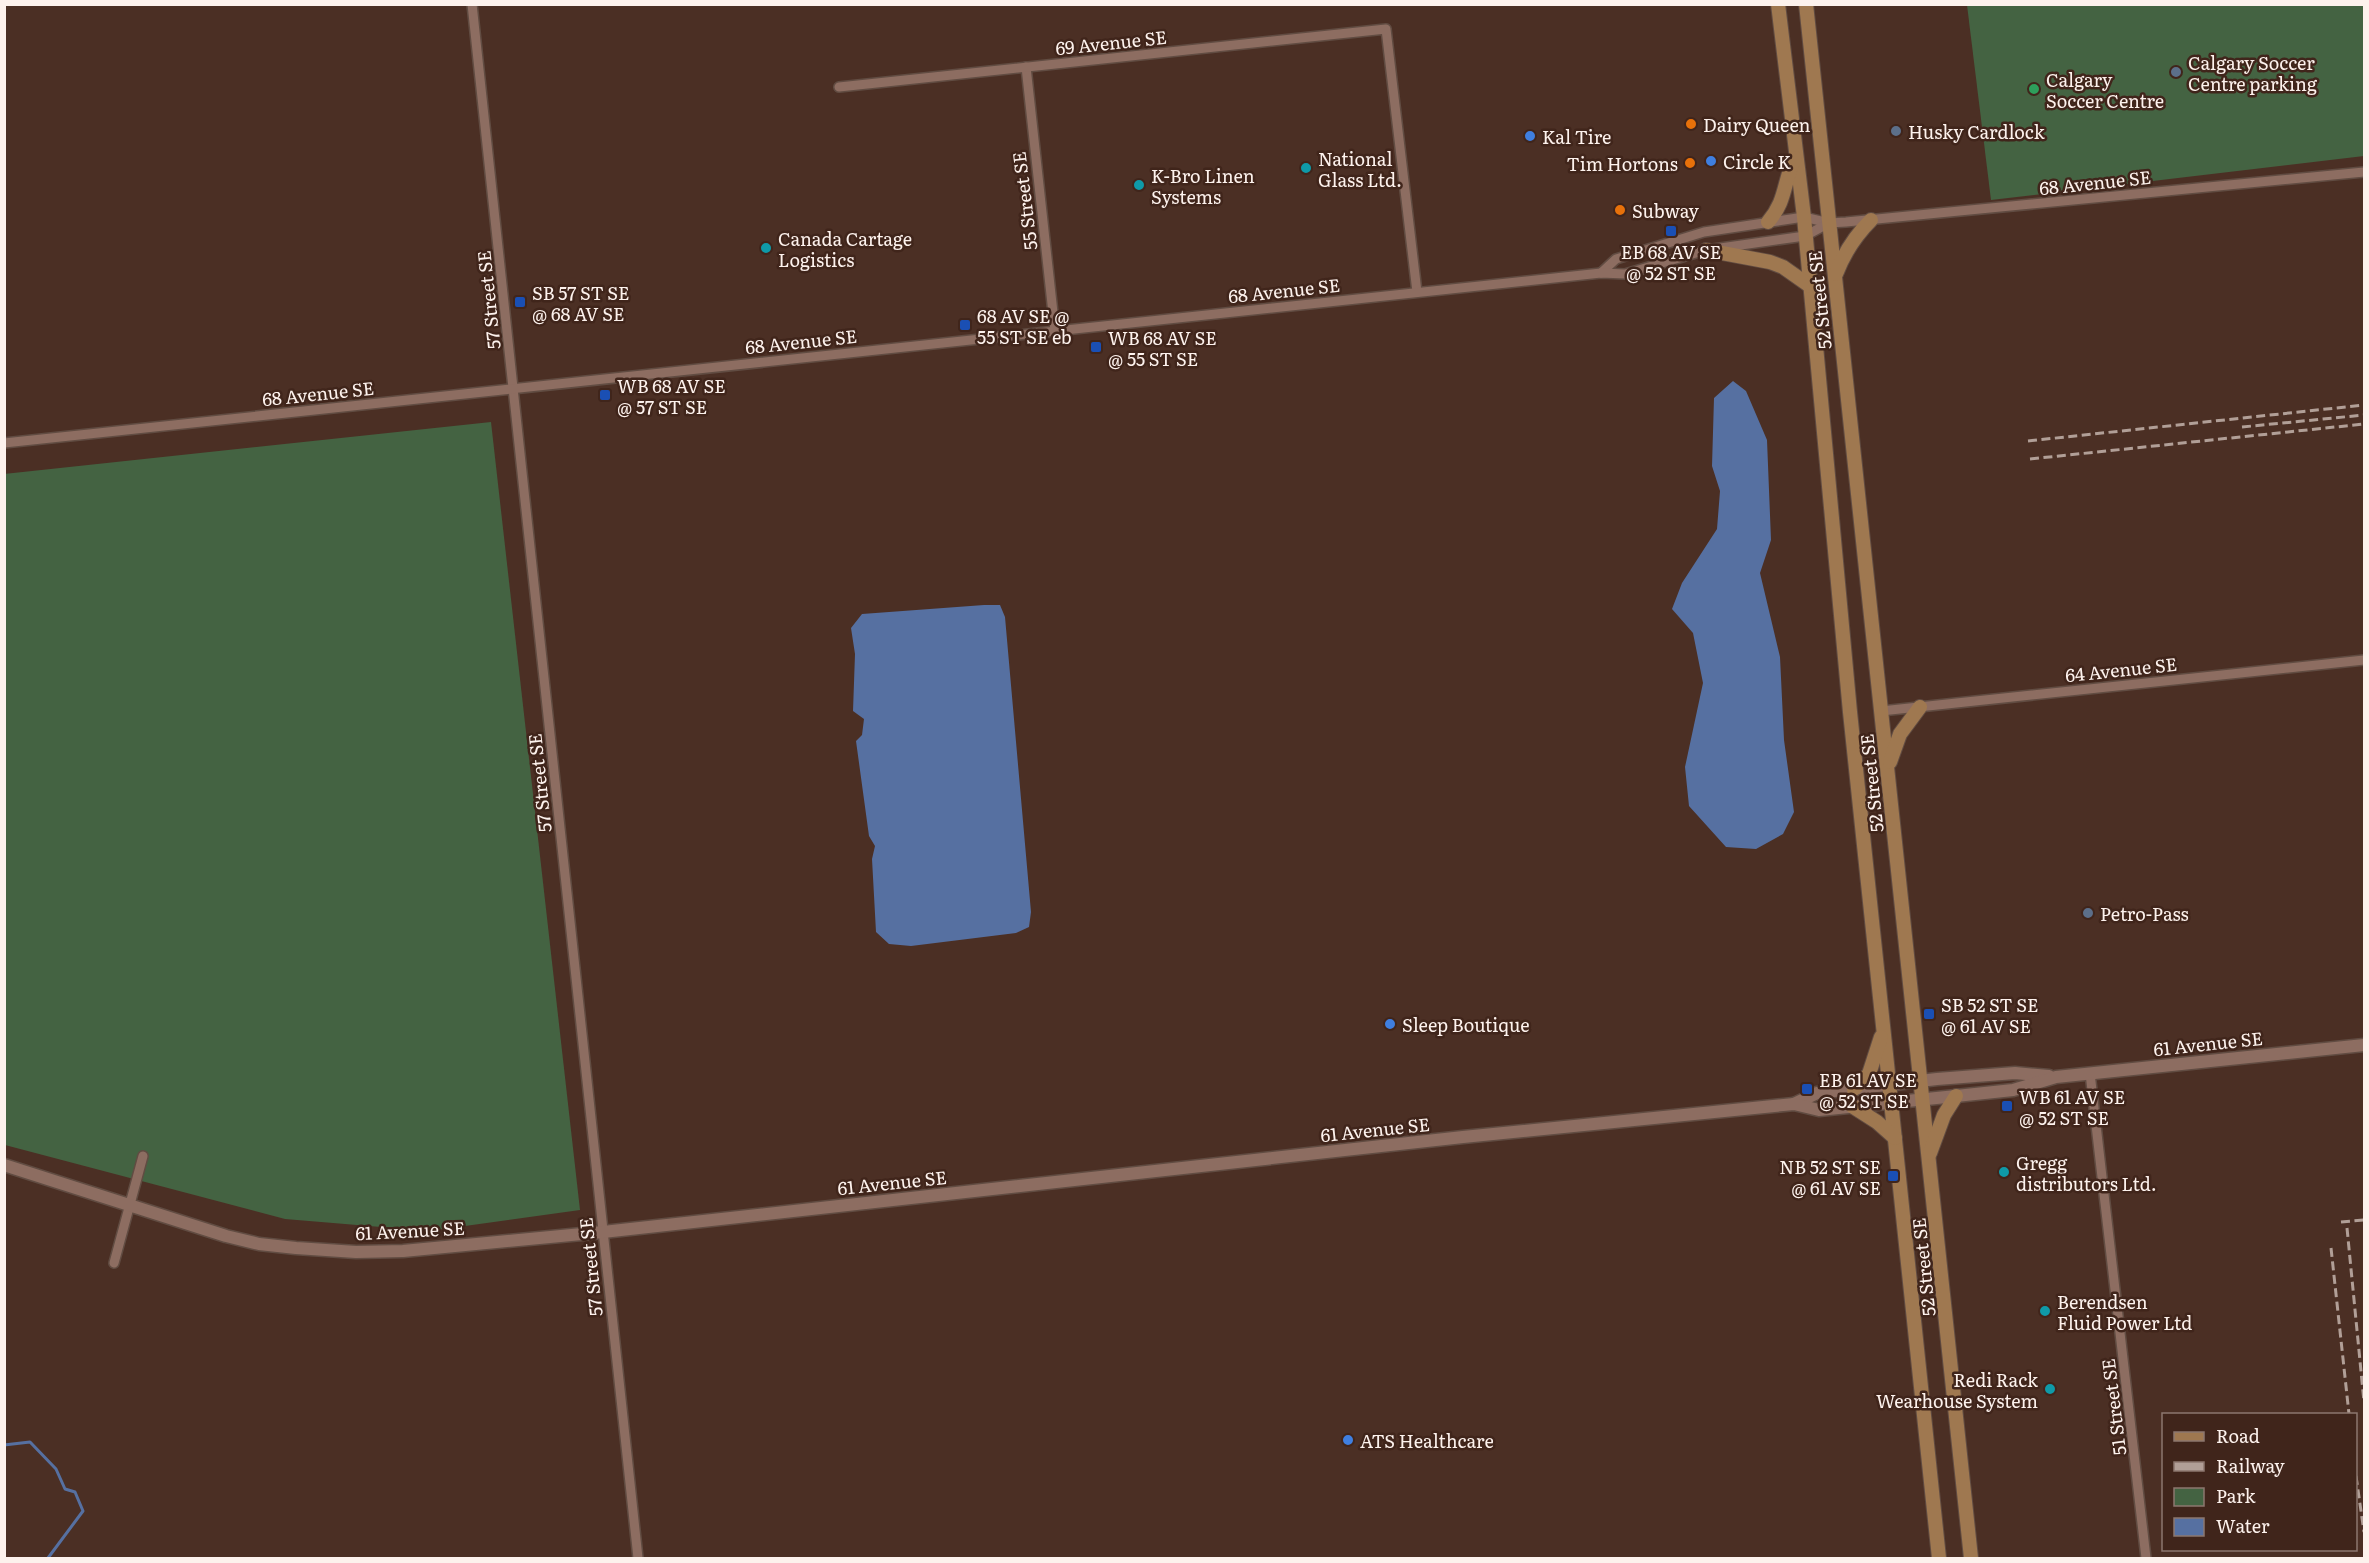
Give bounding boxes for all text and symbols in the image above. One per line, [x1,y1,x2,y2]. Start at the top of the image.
street label: 69 Avenue SE [1054,23,1168,61]
place label: Calgary Soccer Centre parking [2188,49,2318,97]
marker: Calgary Soccer Centre parking [2169,65,2183,79]
place label: Calgary Soccer Centre [2046,66,2164,114]
marker: Calgary Soccer Centre [2027,82,2041,96]
place label: Dairy Queen [1703,111,1811,138]
marker: Dairy Queen [1684,117,1698,131]
place label: Husky Cardlock [1908,118,2046,145]
place label: Kal Tire [1542,123,1611,150]
marker: Husky Cardlock [1889,124,1903,138]
marker: Kal Tire [1523,129,1537,143]
place label: National Glass Ltd. [1318,145,1402,193]
place label: Circle K [1723,148,1792,175]
street label: 55 Street SE [1005,150,1043,252]
place label: Tim Hortons [1567,150,1678,177]
marker: Circle K [1704,154,1718,168]
marker: Tim Hortons [1683,156,1697,170]
marker: National Glass Ltd. [1299,161,1313,175]
place label: K-Bro Linen Systems [1151,162,1255,210]
street label: 68 Avenue SE [2038,163,2152,201]
marker: K-Bro Linen Systems [1132,178,1146,192]
place label: Subway [1632,197,1699,224]
marker: Subway [1613,203,1627,217]
marker: EB 68 AV SE @ 52 ST SE [1664,224,1678,238]
place label: Canada Cartage Logistics [778,225,912,273]
place label: EB 68 AV SE @ 52 ST SE [1621,238,1721,286]
marker: Canada Cartage Logistics [759,241,773,255]
street label: 57 Street SE [469,249,507,351]
street label: 52 Street SE [1800,249,1838,351]
street label: 68 Avenue SE [1227,271,1341,309]
place label: SB 57 ST SE @ 68 AV SE [532,279,630,327]
marker: SB 57 ST SE @ 68 AV SE [513,295,527,309]
place label: 68 AV SE @ 55 ST SE eb [977,302,1072,350]
marker: 68 AV SE @ 55 ST SE eb [958,318,972,332]
street label: 68 Avenue SE [744,322,858,360]
place label: WB 68 AV SE @ 55 ST SE [1108,324,1217,372]
marker: WB 68 AV SE @ 55 ST SE [1089,340,1103,354]
place label: WB 68 AV SE @ 57 ST SE [617,372,726,420]
street label: 68 Avenue SE [261,374,375,412]
marker: WB 68 AV SE @ 57 ST SE [598,388,612,402]
street label: 64 Avenue SE [2064,650,2178,688]
street label: 57 Street SE [520,732,558,834]
street label: 52 Street SE [1852,732,1890,834]
place label: Petro-Pass [2100,900,2189,927]
marker: Petro-Pass [2081,906,2095,920]
place label: SB 52 ST SE @ 61 AV SE [1941,991,2038,1039]
marker: SB 52 ST SE @ 61 AV SE [1922,1007,1936,1021]
place label: Sleep Boutique [1402,1011,1530,1038]
marker: Sleep Boutique [1383,1017,1397,1031]
street label: 61 Avenue SE [2152,1024,2264,1062]
place label: EB 61 AV SE @ 52 ST SE [1819,1066,1917,1114]
marker: EB 61 AV SE @ 52 ST SE [1800,1082,1814,1096]
place label: WB 61 AV SE @ 52 ST SE [2019,1083,2125,1131]
marker: WB 61 AV SE @ 52 ST SE [2000,1099,2014,1113]
street label: 61 Avenue SE [1319,1110,1431,1148]
place label: Gregg distributors Ltd. [2016,1149,2157,1197]
place label: NB 52 ST SE @ 61 AV SE [1779,1153,1881,1201]
street label: 61 Avenue SE [836,1163,948,1201]
marker: Gregg distributors Ltd. [1997,1165,2011,1179]
marker: NB 52 ST SE @ 61 AV SE [1886,1169,1900,1183]
street label: 61 Avenue SE [355,1214,465,1246]
street label: 57 Street SE [571,1216,609,1318]
street label: 52 Street SE [1904,1216,1942,1318]
place label: Berendsen Fluid Power Ltd [2057,1288,2192,1336]
marker: Berendsen Fluid Power Ltd [2038,1304,2052,1318]
street label: 51 Street SE [2094,1357,2132,1457]
place label: Redi Rack Wearhouse System [1876,1366,2039,1414]
marker: Redi Rack Wearhouse System [2043,1382,2057,1396]
legend [2162,1413,2357,1551]
text: Road [2216,1422,2260,1449]
place label: ATS Healthcare [1360,1427,1494,1454]
marker: ATS Healthcare [1341,1433,1355,1447]
text: Railway [2216,1452,2285,1479]
text: Park [2216,1482,2257,1509]
text: Water [2216,1512,2270,1539]

